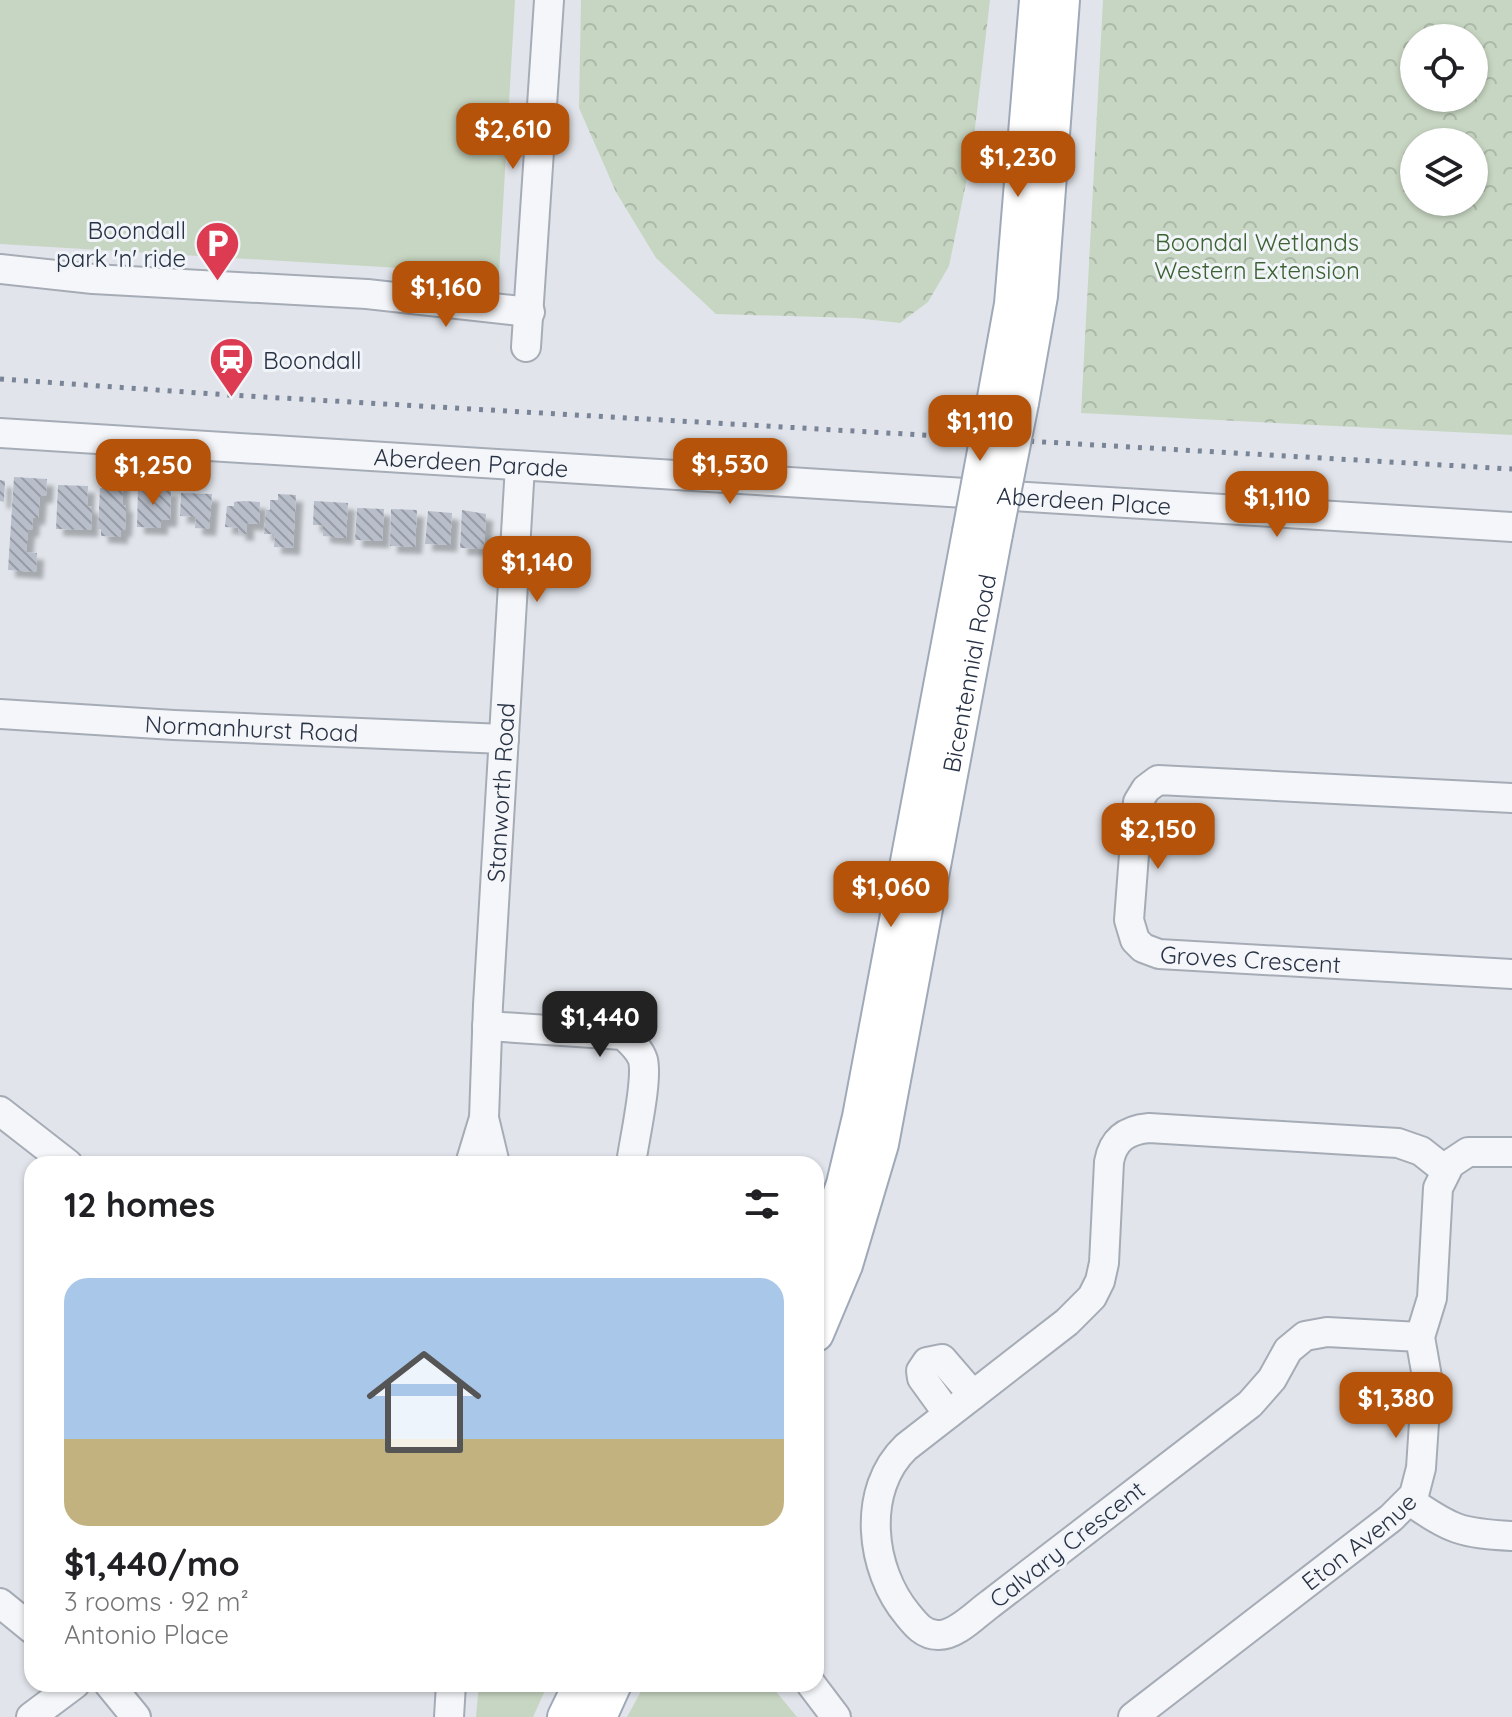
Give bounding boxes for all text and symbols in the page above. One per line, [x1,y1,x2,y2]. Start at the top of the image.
map controls [1400,24,1488,216]
button: locate [1400,24,1488,112]
pin: $2,610 [448,103,578,171]
text: $2,610 [474,112,552,145]
button: layers [1400,128,1488,216]
pin: $1,230 [953,131,1083,199]
text: $1,230 [979,140,1057,173]
place label: Boondall park 'n' ride [56,215,186,273]
parking icon: Boondall park 'n' ride [193,220,241,283]
park label: Boondal Wetlands Western Extension [1154,227,1360,285]
pin: $1,160 [381,261,511,329]
text: $1,160 [410,270,482,303]
station icon: Boondall [208,336,256,399]
place label: Boondall [263,345,362,375]
pin: $1,110 [915,395,1045,463]
text: $1,110 [946,404,1014,437]
pin: $1,530 [665,438,795,506]
pin: $1,250 [88,439,218,507]
street label: Aberdeen Parade [373,441,569,483]
text: $1,530 [691,447,769,480]
text: $1,250 [114,448,192,481]
pin: $1,110 [1212,471,1342,539]
street label: Aberdeen Place [996,480,1172,521]
text: $1,110 [1243,480,1311,513]
pin: $1,140 [472,536,602,604]
text: $1,140 [501,545,573,578]
street label: Bicentennial Road [936,572,1002,775]
street label: Stanworth Road [480,702,521,883]
street label: Normanhurst Road [144,708,359,748]
pin: $2,150 [1093,803,1223,871]
text: $2,150 [1120,812,1196,845]
pin: $1,060 [826,861,956,929]
text: $1,060 [851,870,931,903]
street label: Groves Crescent [1159,939,1342,979]
pin: $1,440 [535,991,665,1059]
text: $1,440 [560,1000,640,1033]
icon: filters [740,1182,784,1226]
text: 12 homes [64,1183,215,1226]
icon: home [352,1330,496,1474]
pin: $1,380 [1331,1372,1461,1440]
text: $1,380 [1358,1381,1434,1414]
street label: Calvary Crescent [983,1474,1151,1614]
street label: Eton Avenue [1295,1487,1422,1597]
text: $1,440/mo [64,1542,240,1585]
text: 3 rooms · 92 m² [64,1585,249,1618]
text: Antonio Place [64,1618,229,1651]

